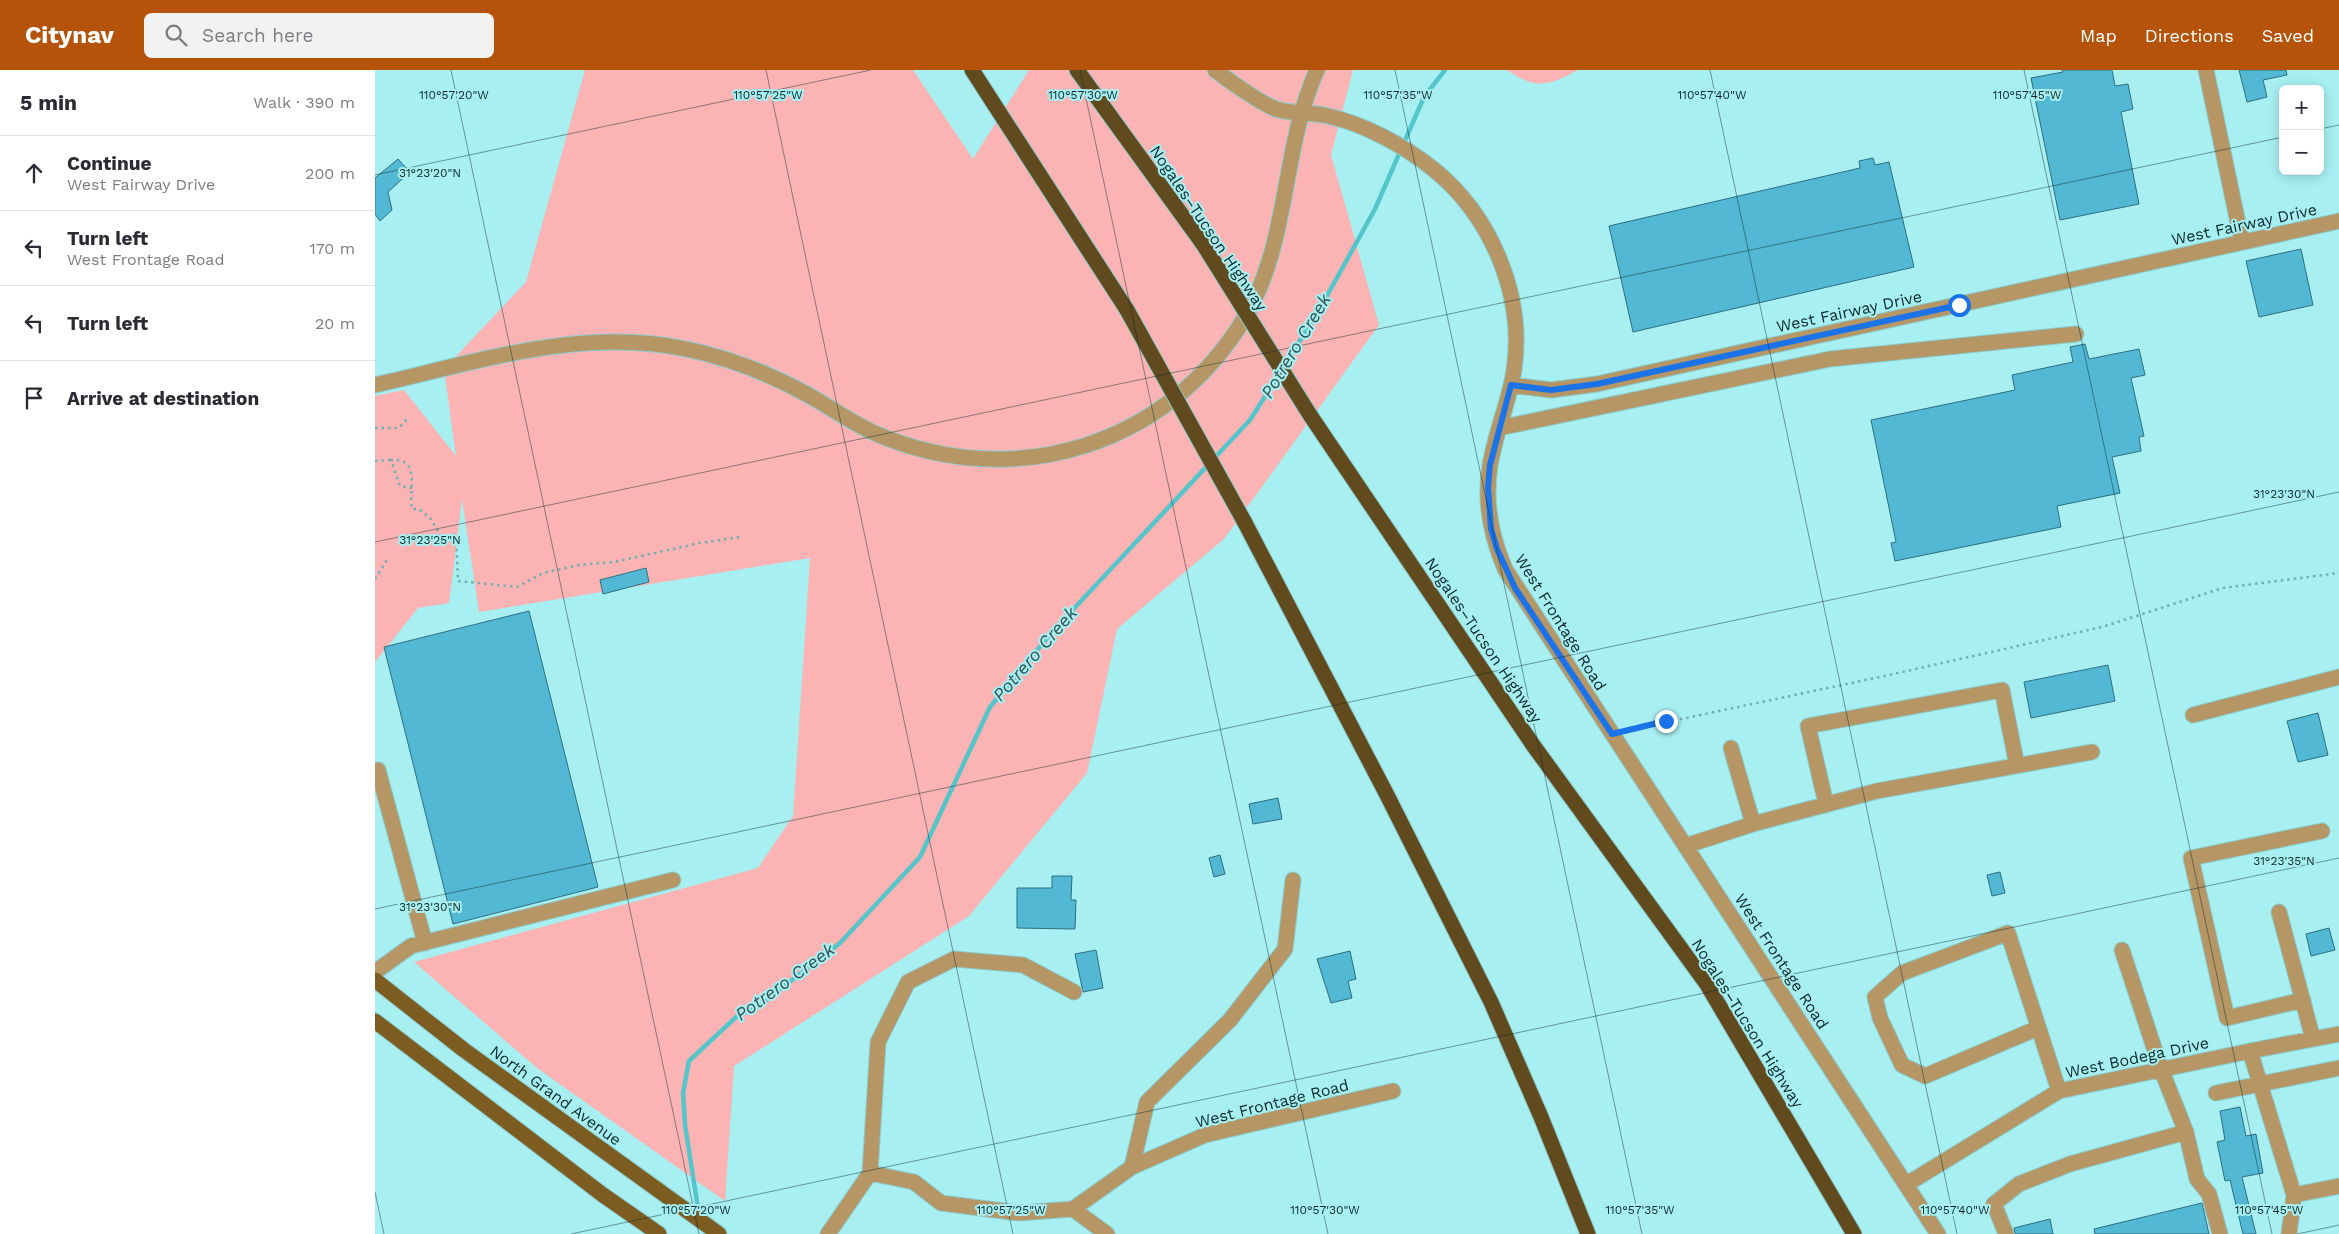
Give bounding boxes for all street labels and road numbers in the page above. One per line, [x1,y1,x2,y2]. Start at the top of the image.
street label: Nogales–Tucson Highway [1146,142,1272,315]
street label: West Fairway Drive [2170,200,2319,249]
street label: West Fairway Drive [1775,287,1924,336]
street label: West Frontage Road [1511,550,1610,694]
street label: Nogales–Tucson Highway [1421,554,1547,727]
street label: West Frontage Road [1731,890,1832,1032]
street label: Nogales–Tucson Highway [1688,935,1808,1112]
street label: West Bodega Drive [2064,1033,2211,1082]
street label: North Grand Avenue [486,1041,625,1149]
street label: West Frontage Road [1193,1075,1351,1132]

